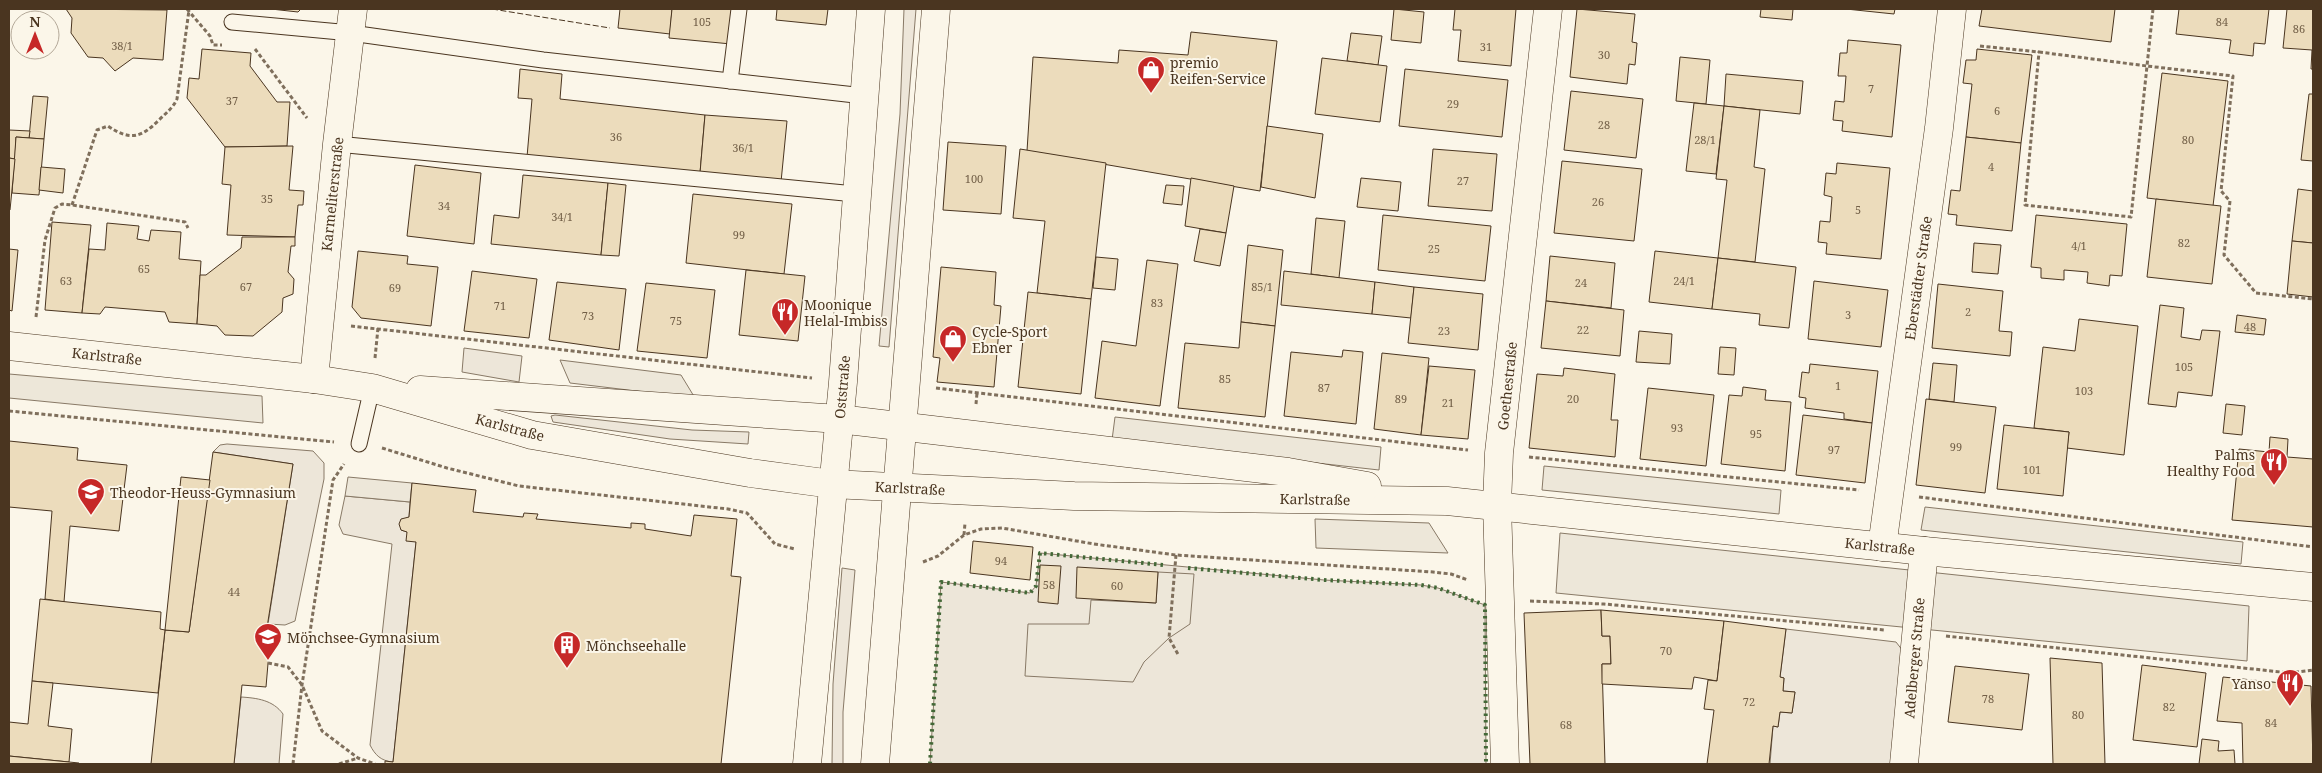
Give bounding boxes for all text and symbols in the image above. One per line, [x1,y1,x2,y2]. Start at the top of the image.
north arrow [10,10,60,60]
text: N [29,12,41,31]
house number: 105 [693,14,711,29]
house number: 84 [2216,14,2228,29]
house number: 86 [2293,21,2305,36]
house number: 38/1 [111,38,133,53]
house number: 31 [1480,39,1492,54]
house number: 30 [1598,47,1610,62]
place label: premio Reifen-Service [1170,53,1266,88]
shop icon: premio Reifen-Service [1136,55,1166,94]
house number: 7 [1868,81,1874,96]
house number: 37 [226,93,238,108]
house number: 29 [1447,96,1459,111]
house number: 6 [1994,103,2000,118]
house number: 28 [1598,117,1610,132]
house number: 36 [610,129,622,144]
house number: 28/1 [1694,132,1716,147]
house number: 80 [2182,132,2194,147]
street label: Karmeliterstraße [317,136,347,252]
house number: 36/1 [732,140,754,155]
house number: 4 [1988,159,1994,174]
house number: 100 [965,171,983,186]
house number: 27 [1457,173,1469,188]
house number: 35 [261,191,273,206]
house number: 26 [1592,194,1604,209]
house number: 34 [438,198,450,213]
house number: 5 [1855,202,1861,217]
house number: 34/1 [551,209,573,224]
street label: Eberstädter Straße [1900,215,1936,341]
house number: 99 [733,227,745,242]
house number: 82 [2178,235,2190,250]
house number: 4/1 [2071,238,2087,253]
house number: 25 [1428,241,1440,256]
house number: 65 [138,261,150,276]
house number: 63 [60,273,72,288]
house number: 24/1 [1673,273,1695,288]
house number: 24 [1575,275,1587,290]
house number: 67 [240,279,252,294]
house number: 85/1 [1251,279,1273,294]
house number: 69 [389,280,401,295]
place label: Moonique Helal-Imbiss [804,295,888,330]
house number: 83 [1151,295,1163,310]
restaurant icon: Moonique Helal-Imbiss [770,297,800,336]
house number: 71 [494,298,506,313]
house number: 2 [1965,304,1971,319]
house number: 3 [1845,307,1851,322]
house number: 73 [582,308,594,323]
house number: 75 [670,313,682,328]
house number: 48 [2244,319,2256,334]
place label: Cycle-Sport Ebner [972,322,1047,357]
house number: 22 [1577,322,1589,337]
house number: 23 [1438,323,1450,338]
shop icon: Cycle-Sport Ebner [938,324,968,363]
street label: Goethestraße [1493,341,1521,431]
street label: Karlstraße [71,343,143,369]
street label: Oststraße [830,354,854,420]
house number: 105 [2175,359,2193,374]
house number: 85 [1219,371,1231,386]
house number: 1 [1835,378,1841,393]
house number: 87 [1318,380,1330,395]
house number: 103 [2075,383,2093,398]
house number: 89 [1395,391,1407,406]
house number: 20 [1567,391,1579,406]
house number: 21 [1442,395,1454,410]
street label: Karlstraße [473,409,547,445]
house number: 93 [1671,420,1683,435]
house number: 95 [1750,426,1762,441]
house number: 99 [1950,439,1962,454]
house number: 97 [1828,442,1840,457]
place label: Palms Healthy Food [2167,445,2255,480]
restaurant icon: Palms Healthy Food [2259,447,2289,486]
house number: 101 [2023,462,2041,477]
school or university icon: Theodor-Heuss-Gymnasium [76,477,106,516]
street label: Karlstraße [874,477,946,499]
place label: Theodor-Heuss-Gymnasium [110,483,296,502]
street label: Karlstraße [1280,489,1350,509]
street label: Karlstraße [1844,533,1916,559]
house number: 94 [995,553,1007,568]
house number: 58 [1043,577,1055,592]
house number: 60 [1111,578,1123,593]
house number: 44 [228,584,240,599]
street label: Adelberger Straße [1899,597,1929,719]
school or university icon: Mönchsee-Gymnasium [253,622,283,661]
place label: Mönchsee-Gymnasium [287,628,440,647]
building icon: Mönchseehalle [552,630,582,669]
place label: Mönchseehalle [586,636,686,655]
house number: 70 [1660,643,1672,658]
restaurant icon: Yanso [2275,668,2305,707]
place label: Yanso [2231,674,2271,693]
house number: 78 [1982,691,1994,706]
house number: 72 [1743,694,1755,709]
house number: 82 [2163,699,2175,714]
house number: 80 [2072,707,2084,722]
house number: 84 [2265,715,2277,730]
house number: 68 [1560,717,1572,732]

